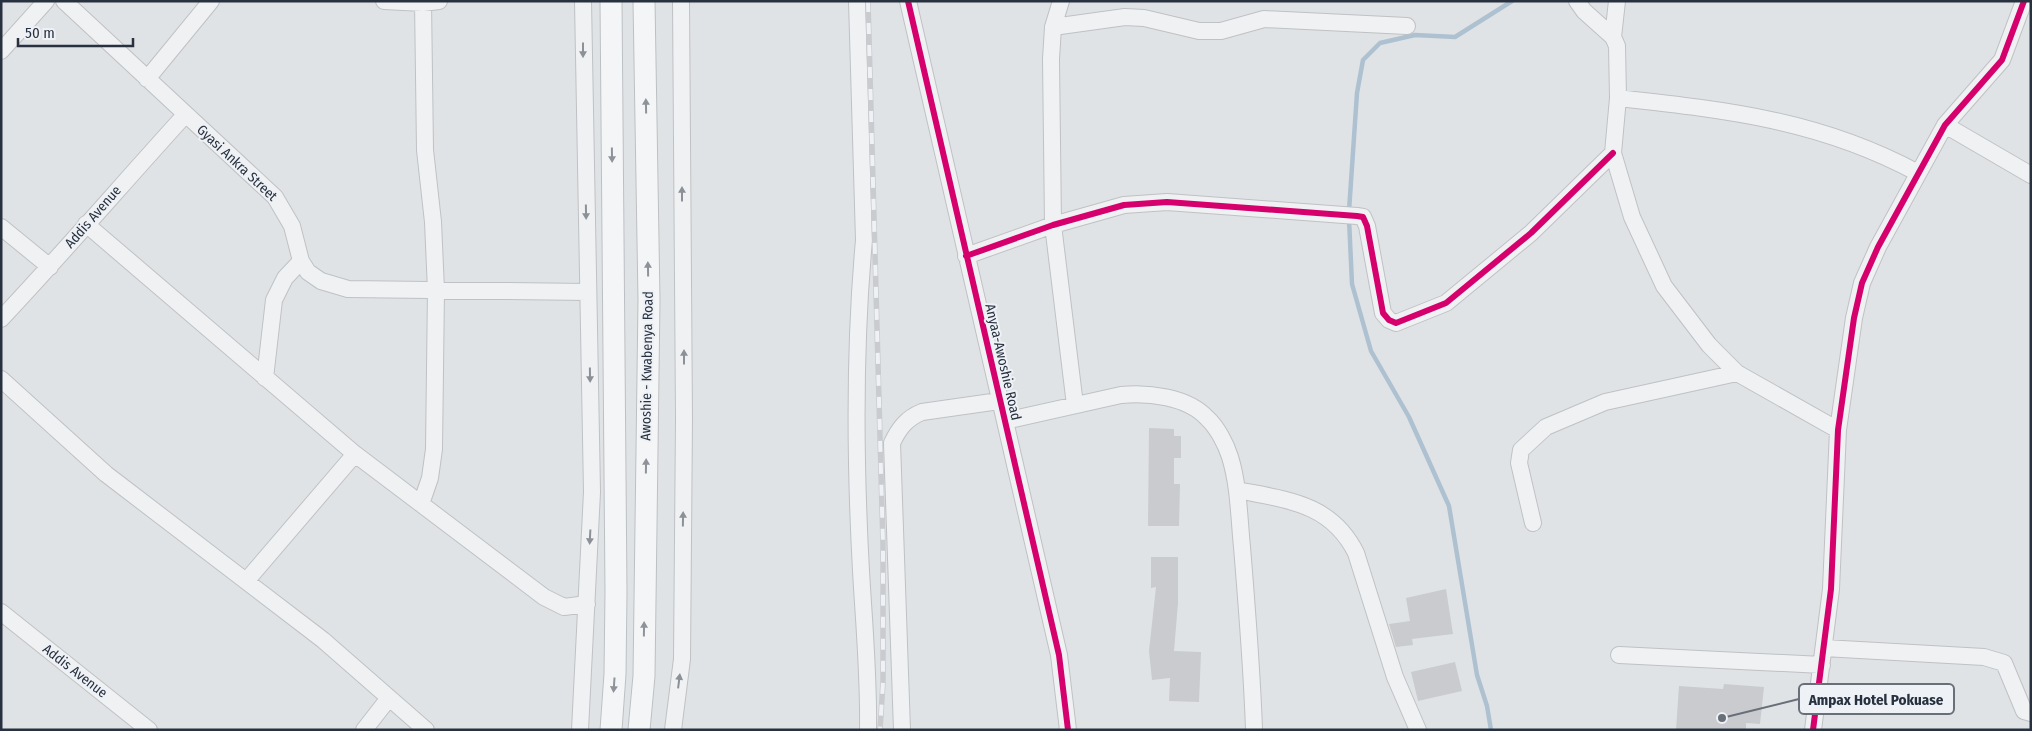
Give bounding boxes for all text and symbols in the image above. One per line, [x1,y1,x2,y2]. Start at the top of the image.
scale bar [18,15,132,47]
text: 50 m [25,24,55,42]
one-way arrow [579,42,587,58]
one-way arrow [642,98,650,114]
street label: Gyasi Ankra Street [193,121,281,205]
one-way arrow [608,147,616,163]
street label: Addis Avenue [61,182,125,252]
one-way arrow [678,186,686,202]
one-way arrow [582,205,590,221]
one-way arrow [644,260,652,276]
street label: Awoshie - Kwabenya Road [637,291,657,441]
street label: Anyaa-Awoshie Road [981,302,1025,422]
one-way arrow [679,348,687,364]
one-way arrow [586,367,594,383]
one-way arrow [642,458,650,474]
one-way arrow [679,511,687,527]
one-way arrow [586,530,594,546]
one-way arrow [641,620,649,636]
street label: Addis Avenue [39,641,111,702]
one-way arrow [675,673,683,689]
one-way arrow [610,677,618,693]
callout: Ampax Hotel Pokuase [1799,684,1954,714]
text: Ampax Hotel Pokuase [1808,691,1944,709]

